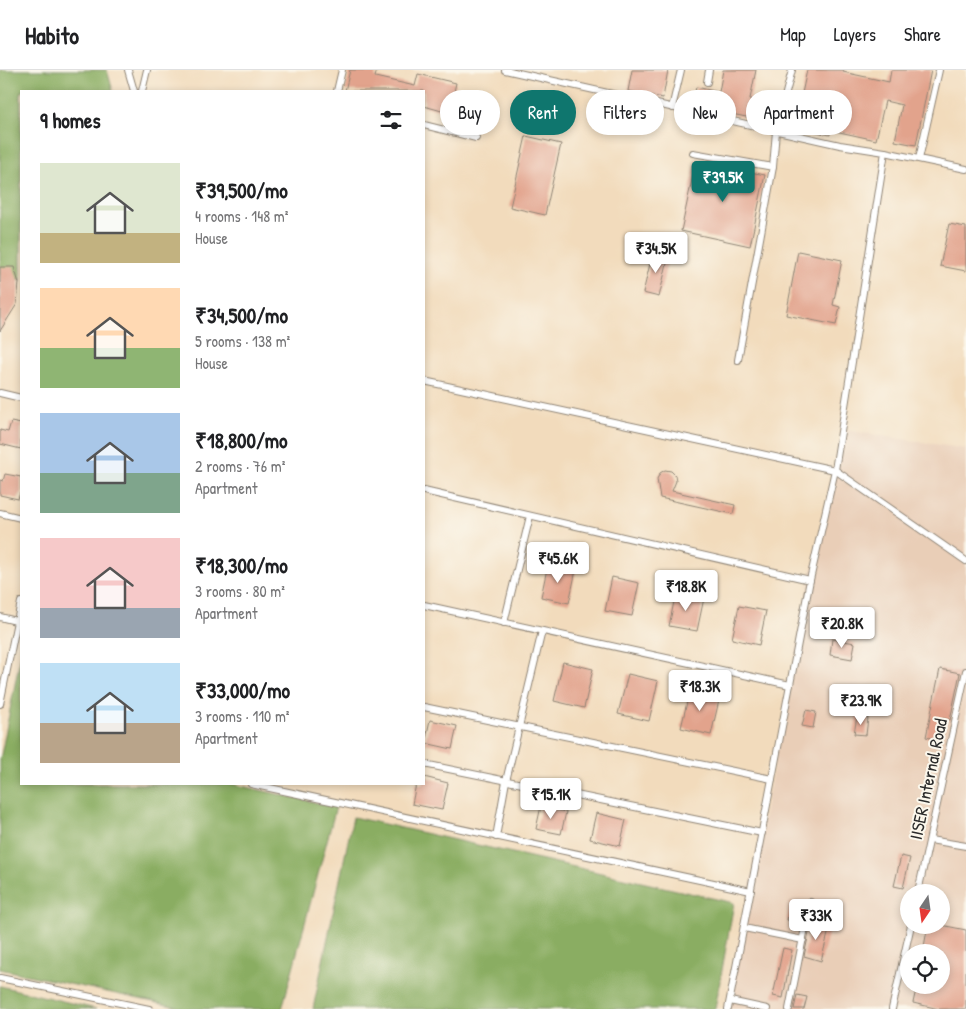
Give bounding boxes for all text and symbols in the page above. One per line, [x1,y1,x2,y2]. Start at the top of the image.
text: Habito [25,19,79,51]
text: Map [780,22,806,47]
text: Layers [834,22,876,47]
text: Share [904,22,941,47]
chip: Buy [440,90,500,135]
chip: Rent [510,90,576,135]
chip: Filters [586,90,664,135]
chip: New [674,90,736,135]
chip: Apartment [746,90,852,135]
text: 9 homes [40,106,101,135]
icon: filters [377,106,405,134]
pin: ₹39.5K [682,160,764,203]
text: ₹39.5K [703,166,743,188]
text: ₹39,500/mo [195,176,288,205]
icon: home [80,183,140,243]
text: 4 rooms · 148 m² [195,205,288,227]
text: House [195,227,228,249]
pin: ₹34.5K [615,232,697,274]
text: ₹34.5K [636,237,676,259]
text: ₹34,500/mo [195,301,288,330]
icon: home [80,308,140,368]
text: 5 rooms · 138 m² [195,330,290,352]
text: House [195,352,228,374]
text: ₹18,800/mo [195,426,288,455]
icon: home [80,433,140,493]
text: 2 rooms · 76 m² [195,455,285,477]
text: Apartment [195,477,258,499]
pin: ₹45.6K [517,542,599,584]
text: ₹45.6K [538,547,578,569]
text: ₹18,300/mo [195,551,288,580]
icon: home [80,558,140,618]
pin: ₹18.8K [645,570,727,612]
text: ₹18.8K [666,575,706,597]
text: 3 rooms · 80 m² [195,580,285,602]
text: Apartment [195,602,258,624]
pin: ₹20.8K [801,606,883,649]
text: ₹20.8K [821,612,863,634]
pin: ₹18.3K [659,670,741,712]
text: ₹18.3K [680,675,720,697]
text: ₹33,000/mo [195,676,290,705]
icon: home [80,683,140,743]
pin: ₹23.9K [820,684,902,726]
text: ₹23.9K [840,689,882,711]
text: 3 rooms · 110 m² [195,705,290,727]
street label: IISER Internal Road [903,716,953,842]
text: Apartment [195,727,258,749]
pin: ₹15.1K [510,778,592,820]
text: ₹15.1K [531,783,571,805]
north arrow [900,884,950,934]
map controls [900,884,950,994]
pin: ₹33K [786,898,846,941]
text: ₹33K [800,904,832,926]
button: locate [900,944,950,994]

